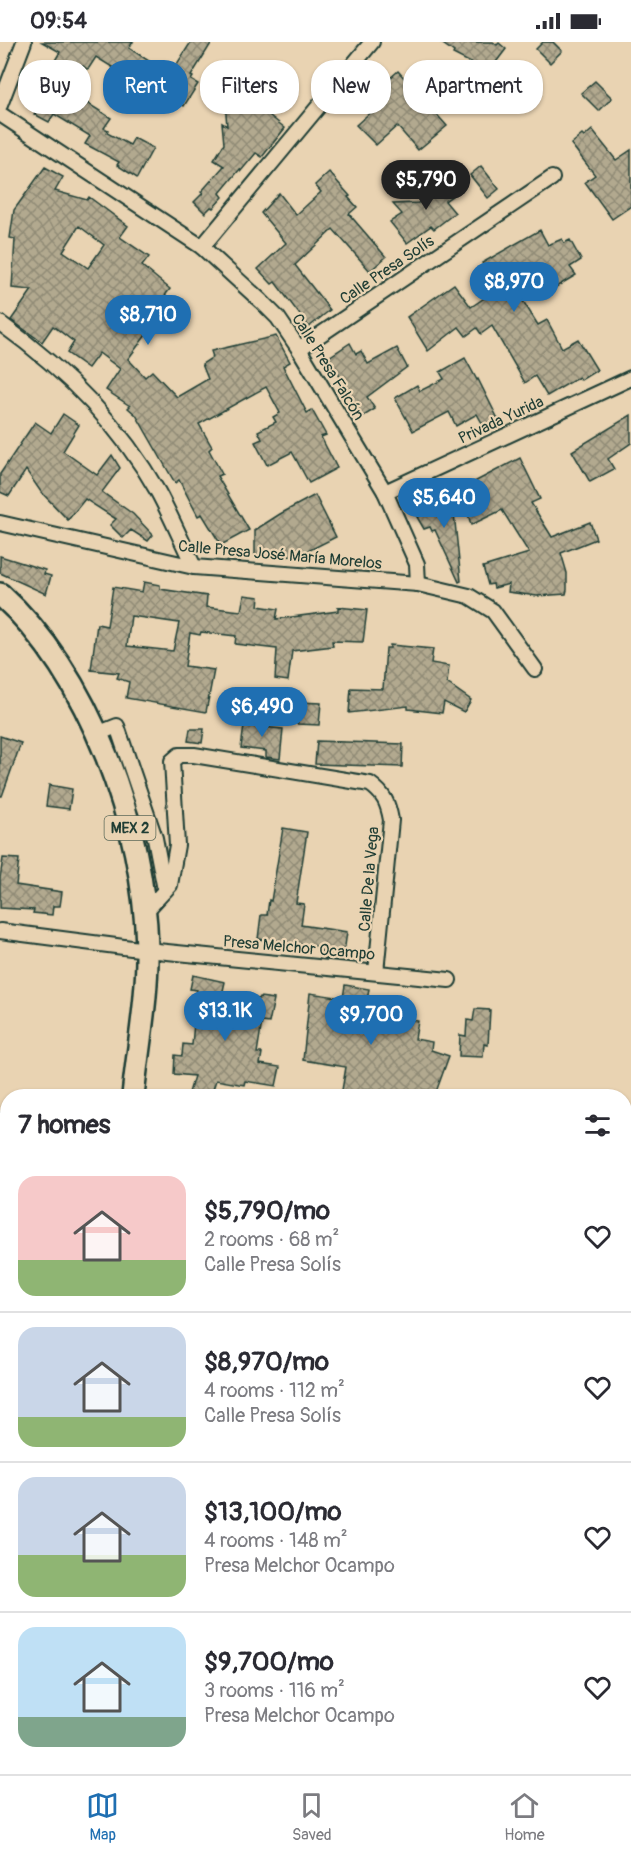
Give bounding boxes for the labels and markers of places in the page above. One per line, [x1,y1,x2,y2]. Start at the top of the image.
pin: $5,790 [377,160,475,211]
pin: $8,970 [465,262,563,313]
pin: $8,710 [99,295,197,346]
pin: $5,640 [395,478,493,529]
pin: $6,490 [213,687,311,738]
pin: $13.1K [176,991,274,1042]
pin: $9,700 [322,995,420,1046]

